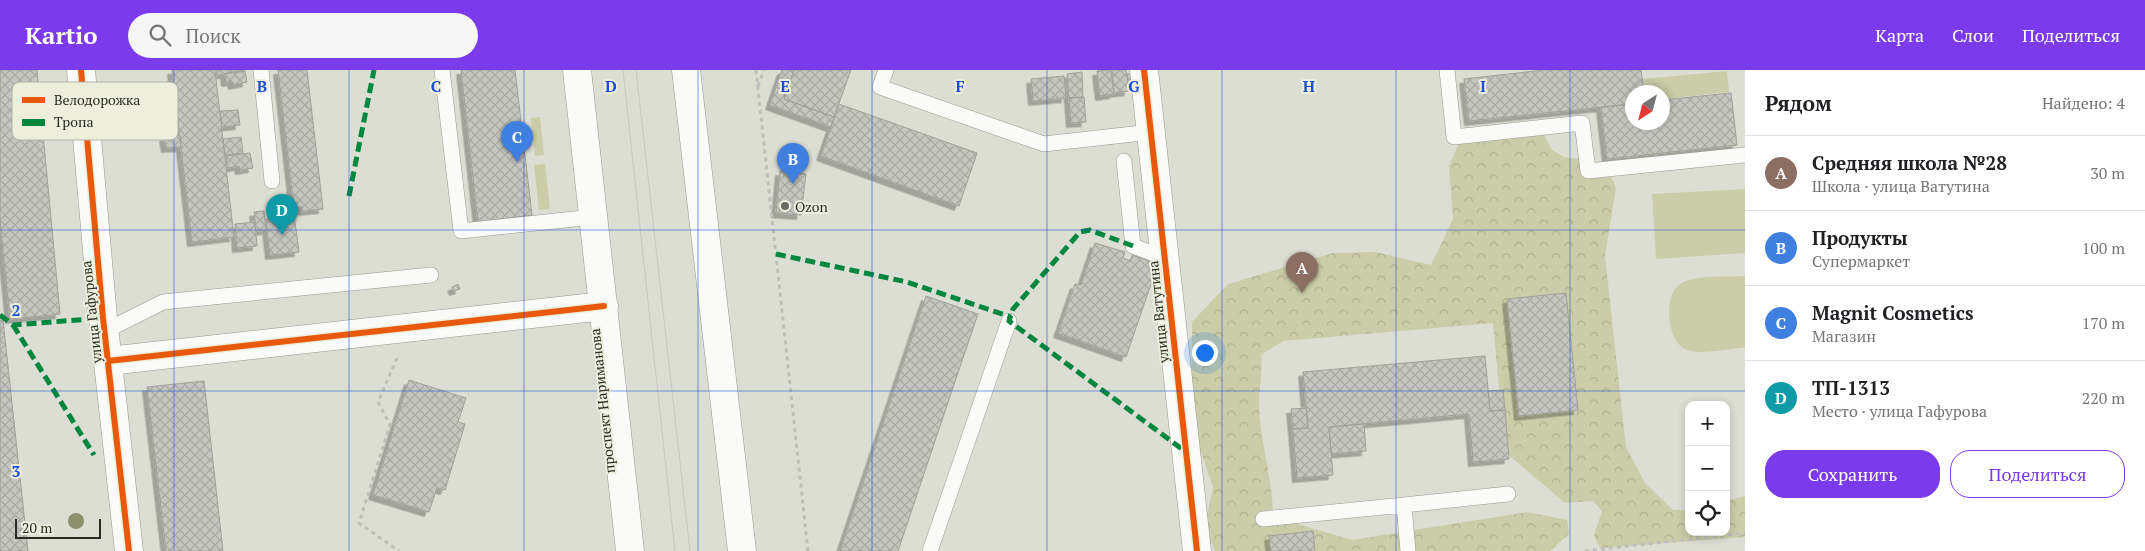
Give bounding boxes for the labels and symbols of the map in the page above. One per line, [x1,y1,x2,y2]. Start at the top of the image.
text: B [257,75,267,97]
text: C [431,75,441,97]
text: D [605,75,617,97]
text: E [780,75,790,97]
text: F [955,75,965,97]
text: G [1128,75,1140,97]
text: H [1303,75,1315,97]
text: I [1480,75,1486,97]
legend [12,82,178,140]
north arrow [1625,85,1670,130]
text: Велодорожка [54,90,140,109]
text: Тропа [54,112,94,131]
pin: C [501,121,533,162]
pin: B [777,143,809,184]
pin: D [266,194,298,235]
place label: Ozon [795,197,829,216]
marker: Ozon [779,200,791,212]
pin: A [1286,252,1318,293]
street label: улица Гафурова [76,260,106,365]
street label: улица Ватутина [1143,260,1173,365]
text: 2 [11,299,21,321]
street label: проспект Нариманова [585,328,619,474]
your location [1192,340,1218,366]
text: 3 [11,460,21,482]
scale bar [15,516,101,539]

